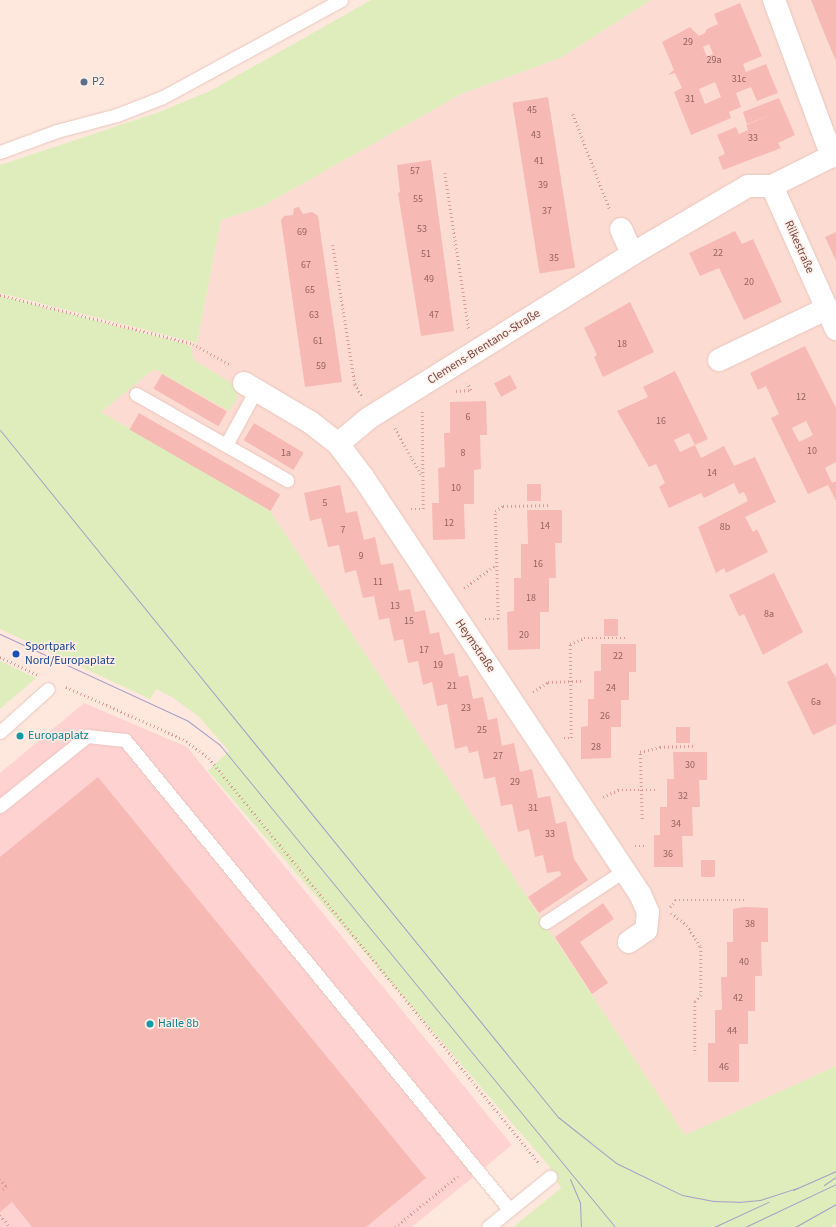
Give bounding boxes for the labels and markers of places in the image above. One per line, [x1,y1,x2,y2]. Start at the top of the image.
place label: P2 [92,75,105,89]
marker: P2 [79,77,89,87]
place label: Sportpark Nord/Europaplatz [25,640,115,668]
marker: Sportpark Nord/Europaplatz [10,648,22,660]
place label: Europaplatz [28,729,89,743]
marker: Europaplatz [15,731,25,741]
place label: Halle 8b [158,1017,199,1031]
marker: Halle 8b [145,1019,155,1029]

